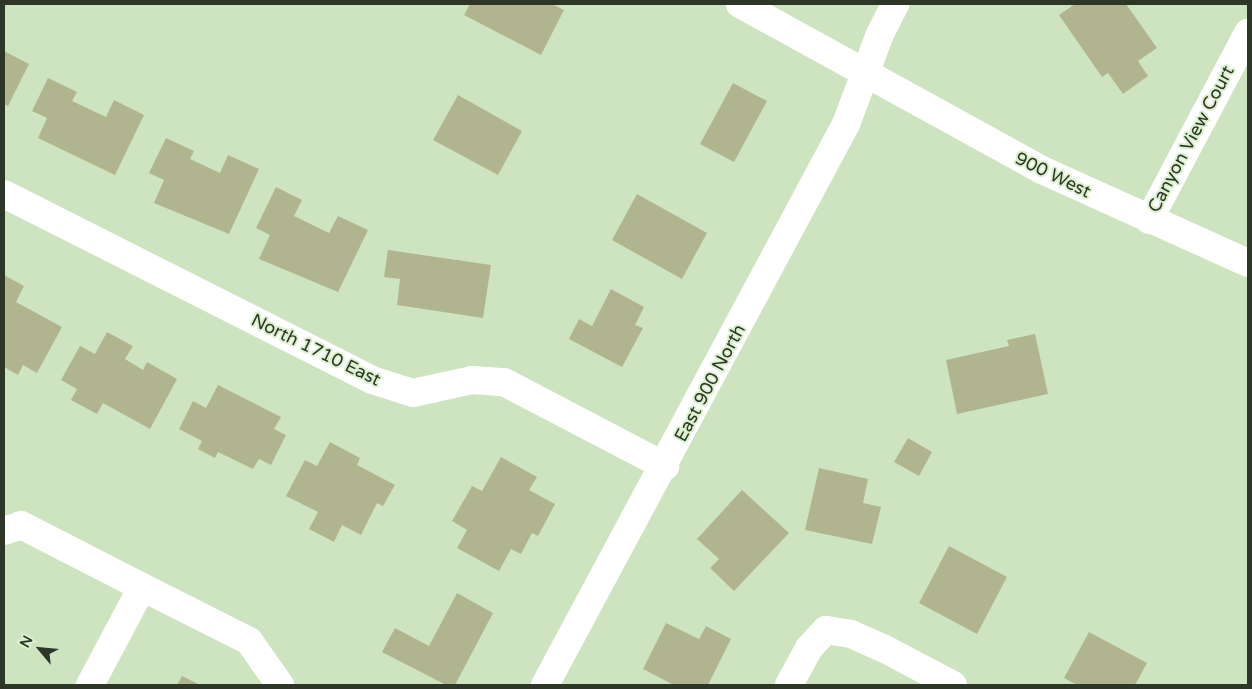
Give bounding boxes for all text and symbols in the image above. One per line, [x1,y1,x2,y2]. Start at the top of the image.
street label: Canyon View Court [1143,62,1239,216]
street label: 900 West [1012,147,1094,203]
street label: North 1710 East [248,309,384,391]
street label: East 900 North [670,321,750,445]
north arrow [15,624,65,674]
text: N [16,633,36,651]

